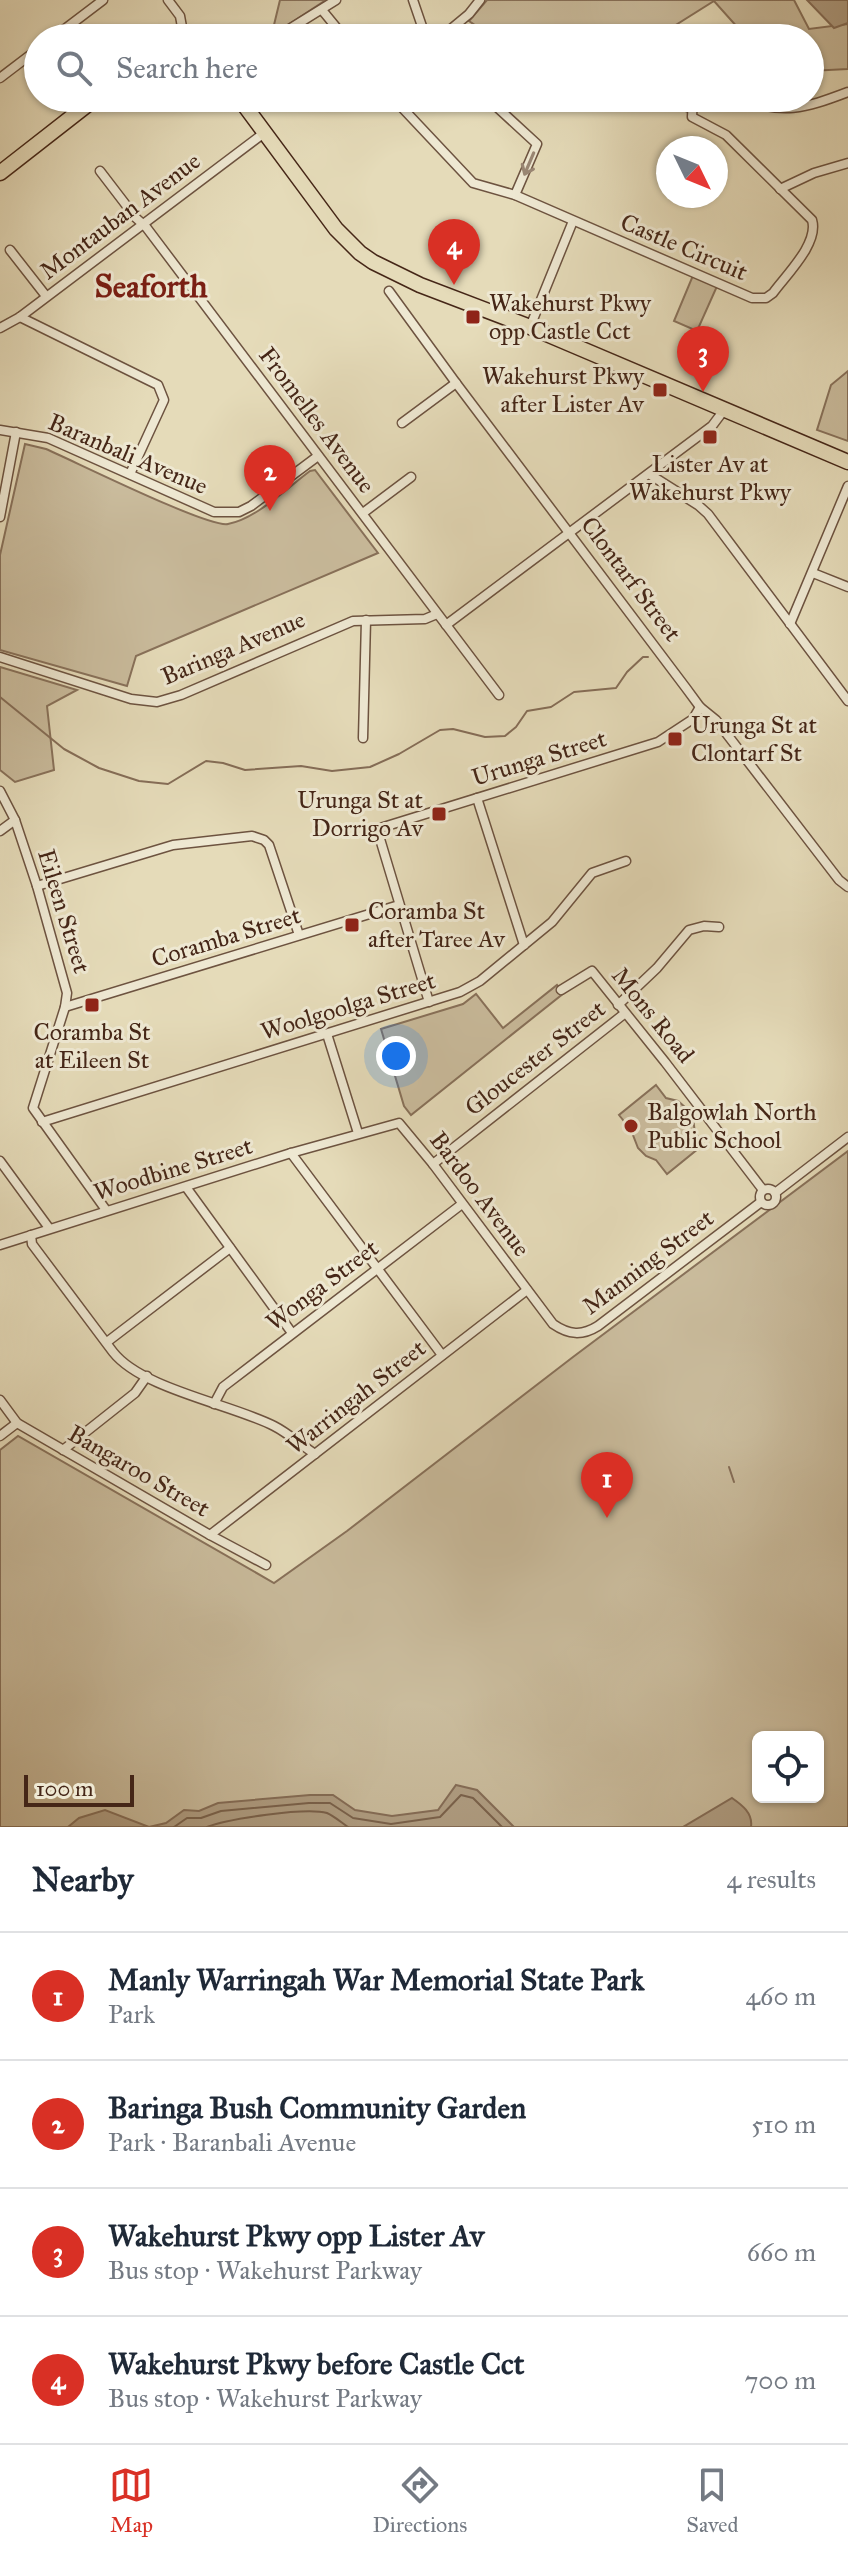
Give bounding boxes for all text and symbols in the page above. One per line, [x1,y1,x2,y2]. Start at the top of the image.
search box [24,24,824,112]
icon: search [52,46,96,90]
text: Search here [116,50,258,86]
north arrow [656,136,728,208]
street label: Montauban Avenue [34,146,206,286]
one-way arrow [520,151,535,176]
street label: Castle Circuit [616,207,752,287]
pin: 4 [428,219,480,285]
district label: Seaforth [94,267,208,306]
place label: Wakehurst Pkwy opp Castle Cct [489,288,652,346]
marker: Wakehurst Pkwy opp Castle Cct [464,308,482,326]
pin: 3 [677,326,729,392]
street label: Fromelles Avenue [252,341,382,499]
place label: Wakehurst Pkwy after Lister Av [482,361,645,419]
marker: Wakehurst Pkwy after Lister Av [651,381,669,399]
street label: Baranbali Avenue [44,407,212,501]
marker: Lister Av at Wakehurst Pkwy [701,428,719,446]
pin: 2 [244,445,296,511]
place label: Lister Av at Wakehurst Pkwy [629,449,792,507]
street label: Clontarf Street [574,511,688,648]
street label: Baringa Avenue [157,604,309,692]
place label: Urunga St at Clontarf St [691,710,817,768]
street label: Urunga Street [468,723,611,793]
marker: Urunga St at Clontarf St [666,730,684,748]
place label: Urunga St at Dorrigo Av [297,785,424,843]
marker: Urunga St at Dorrigo Av [430,805,448,823]
street label: Eileen Street [31,845,97,977]
place label: Coramba St after Taree Av [368,896,506,954]
street label: Coramba Street [148,900,305,974]
marker: Coramba St after Taree Av [343,916,361,934]
street label: Mons Road [605,961,701,1069]
street label: Woolgoolga Street [257,965,439,1047]
street label: Gloucester Street [459,993,612,1122]
marker: Coramba St at Eileen St [83,996,101,1014]
place label: Coramba St at Eileen St [34,1017,151,1075]
your location [376,1036,416,1076]
place label: Balgowlah North Public School [647,1097,817,1155]
marker: Balgowlah North Public School [622,1117,640,1135]
street label: Bardoo Avenue [423,1126,537,1262]
street label: Woodbine Street [90,1130,256,1207]
street label: Manning Street [577,1203,720,1321]
street label: Wonga Street [260,1233,385,1337]
street label: Warringah Street [280,1333,432,1461]
street label: Bangaroo Street [63,1418,216,1524]
pin: 1 [581,1452,633,1518]
map controls [752,1731,824,1803]
button: locate [752,1731,824,1803]
scale bar [24,1771,134,1807]
text: 100 m [36,1775,93,1802]
text: Nearby [32,1859,134,1900]
text: 4 results [727,1863,816,1895]
text: Manly Warringah War Memorial State Park [108,1962,644,1998]
text: 1 [53,1980,63,2012]
text: 460 m [746,1980,816,2012]
text: Park [108,1998,155,2030]
text: Baringa Bush Community Garden [108,2090,526,2126]
text: 2 [52,2108,64,2140]
text: 510 m [751,2108,816,2140]
text: Park · Baranbali Avenue [108,2126,356,2158]
text: Wakehurst Pkwy opp Lister Av [108,2218,484,2254]
text: 3 [53,2236,63,2268]
text: 660 m [747,2236,816,2268]
text: Bus stop · Wakehurst Parkway [108,2254,422,2286]
text: Wakehurst Pkwy before Castle Cct [108,2346,524,2382]
text: 4 [51,2364,65,2396]
text: 700 m [744,2364,816,2396]
text: Bus stop · Wakehurst Parkway [108,2382,422,2414]
tab: Map [109,2463,153,2538]
tab: Directions [372,2463,467,2538]
tab: Saved [686,2463,738,2538]

